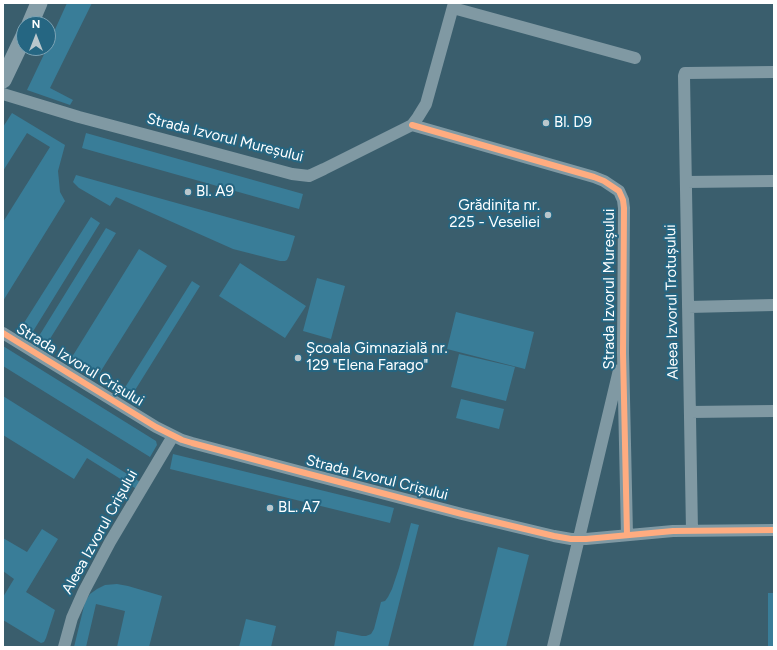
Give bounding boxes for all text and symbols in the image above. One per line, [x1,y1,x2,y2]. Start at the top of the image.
north arrow [16,16,56,56]
text: N [32,18,40,31]
street label: Strada Izvorul Mureșului [145,110,305,166]
place label: Bl. D9 [554,114,592,132]
marker: Bl. D9 [541,118,551,128]
place label: Bl. A9 [196,183,234,201]
marker: Bl. A9 [183,187,193,197]
place label: Grădinița nr. 225 - Veseliei [449,197,540,232]
street label: Strada Izvorul Mureșului [601,209,619,369]
marker: Grădinița nr. 225 - Veseliei [543,210,553,220]
street label: Aleea Izvorul Trotușului [662,224,682,380]
street label: Strada Izvorul Crișului [13,320,147,410]
place label: Școala Gimnazială nr. 129 "Elena Farago" [306,340,448,375]
marker: Școala Gimnazială nr. 129 "Elena Farago" [293,353,303,363]
street label: Strada Izvorul Crișului [304,452,450,504]
street label: Aleea Izvorul Crișului [58,467,142,597]
place label: BL. A7 [278,499,320,517]
marker: BL. A7 [265,503,275,513]

